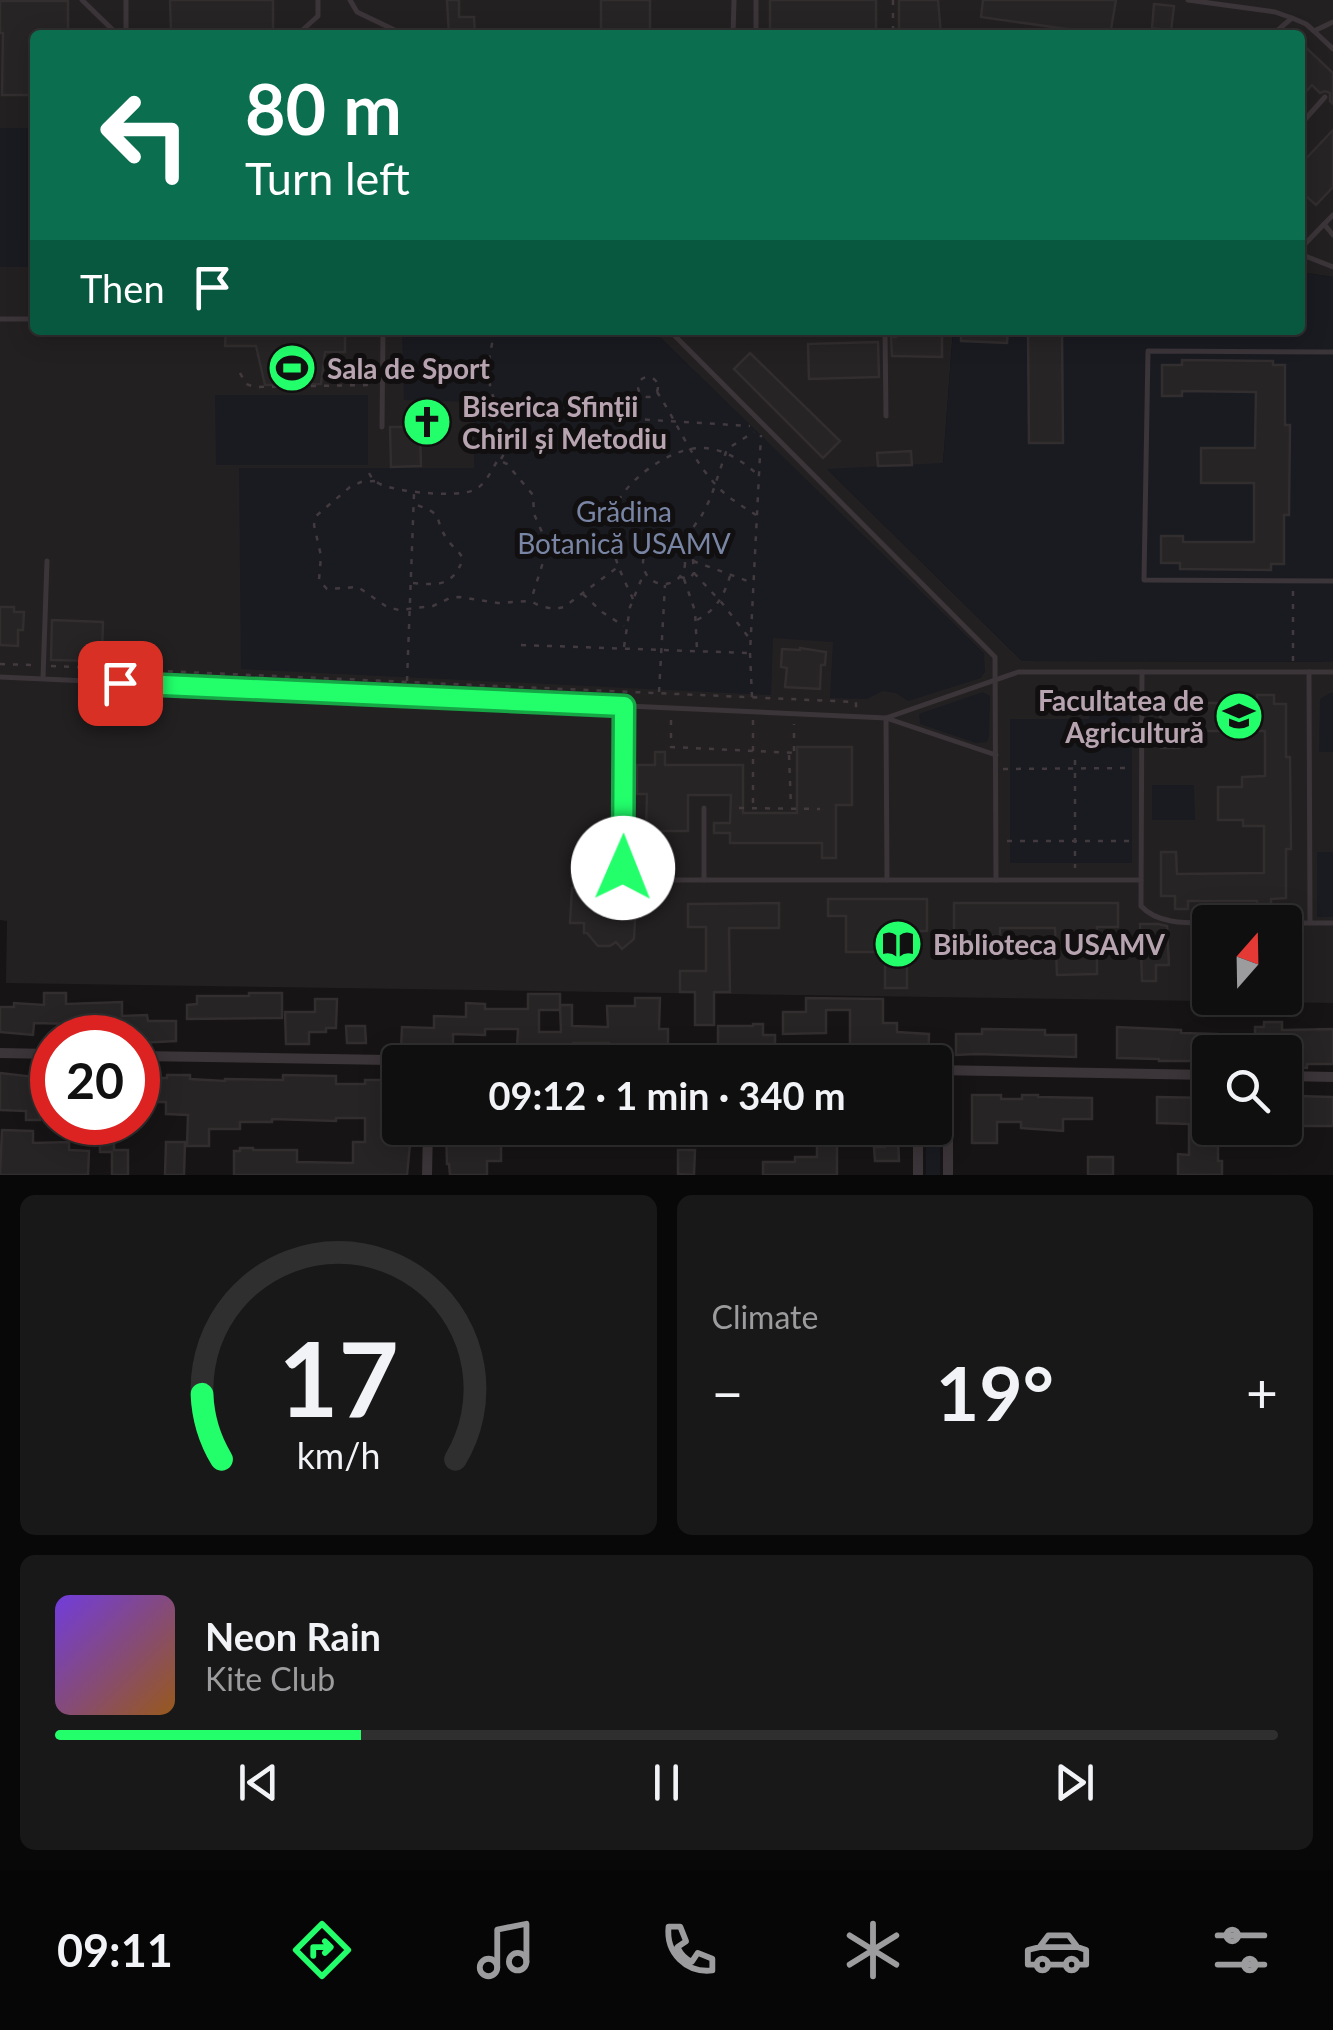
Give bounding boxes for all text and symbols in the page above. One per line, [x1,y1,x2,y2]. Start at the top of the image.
text: 80 m [245,66,402,150]
icon: left [80,70,210,200]
text: Turn left [245,151,410,205]
icon: arrive [185,260,240,315]
text: Then [80,265,165,311]
sports icon: Sala de Sport [266,342,318,394]
place label: Sala de Sport [327,351,491,385]
place label: Biserica Sfinții Chiril și Metodiu [462,389,667,455]
church icon: Biserica Sfinții Chiril și Metodiu [401,396,453,448]
park label: Grădina Botanică USAMV [517,494,731,560]
pin [78,641,163,726]
icon: arrive [93,656,148,711]
place label: Facultatea de Agricultură [1038,683,1204,749]
school or university icon: Facultatea de Agricultură [1213,690,1265,742]
position arrow [571,816,675,920]
north arrow [1192,905,1302,1015]
map controls [1192,905,1302,1145]
library icon: Biblioteca USAMV [872,918,924,970]
place label: Biblioteca USAMV [933,927,1165,961]
speed limit sign: 20 [30,1015,160,1145]
button: search [1192,1035,1302,1145]
text: 09:12 · 1 min · 340 m [488,1072,846,1118]
text: Climate [712,1297,818,1336]
text: 17 [278,1314,399,1439]
text: 19° [936,1347,1054,1437]
text: − [712,1359,743,1425]
text: + [1246,1359,1278,1425]
text: km/h [296,1434,380,1477]
text: Neon Rain [205,1613,381,1659]
text: Kite Club [205,1659,335,1698]
icon: previous [231,1755,286,1810]
icon: pause [639,1755,694,1810]
icon: next [1047,1755,1102,1810]
icon: directions [287,1915,357,1985]
icon: music [471,1915,541,1985]
icon: phone [654,1915,724,1985]
icon: climate [838,1915,908,1985]
icon: car [1022,1915,1092,1985]
icon: filters [1206,1915,1276,1985]
text: 09:11 [57,1923,173,1977]

